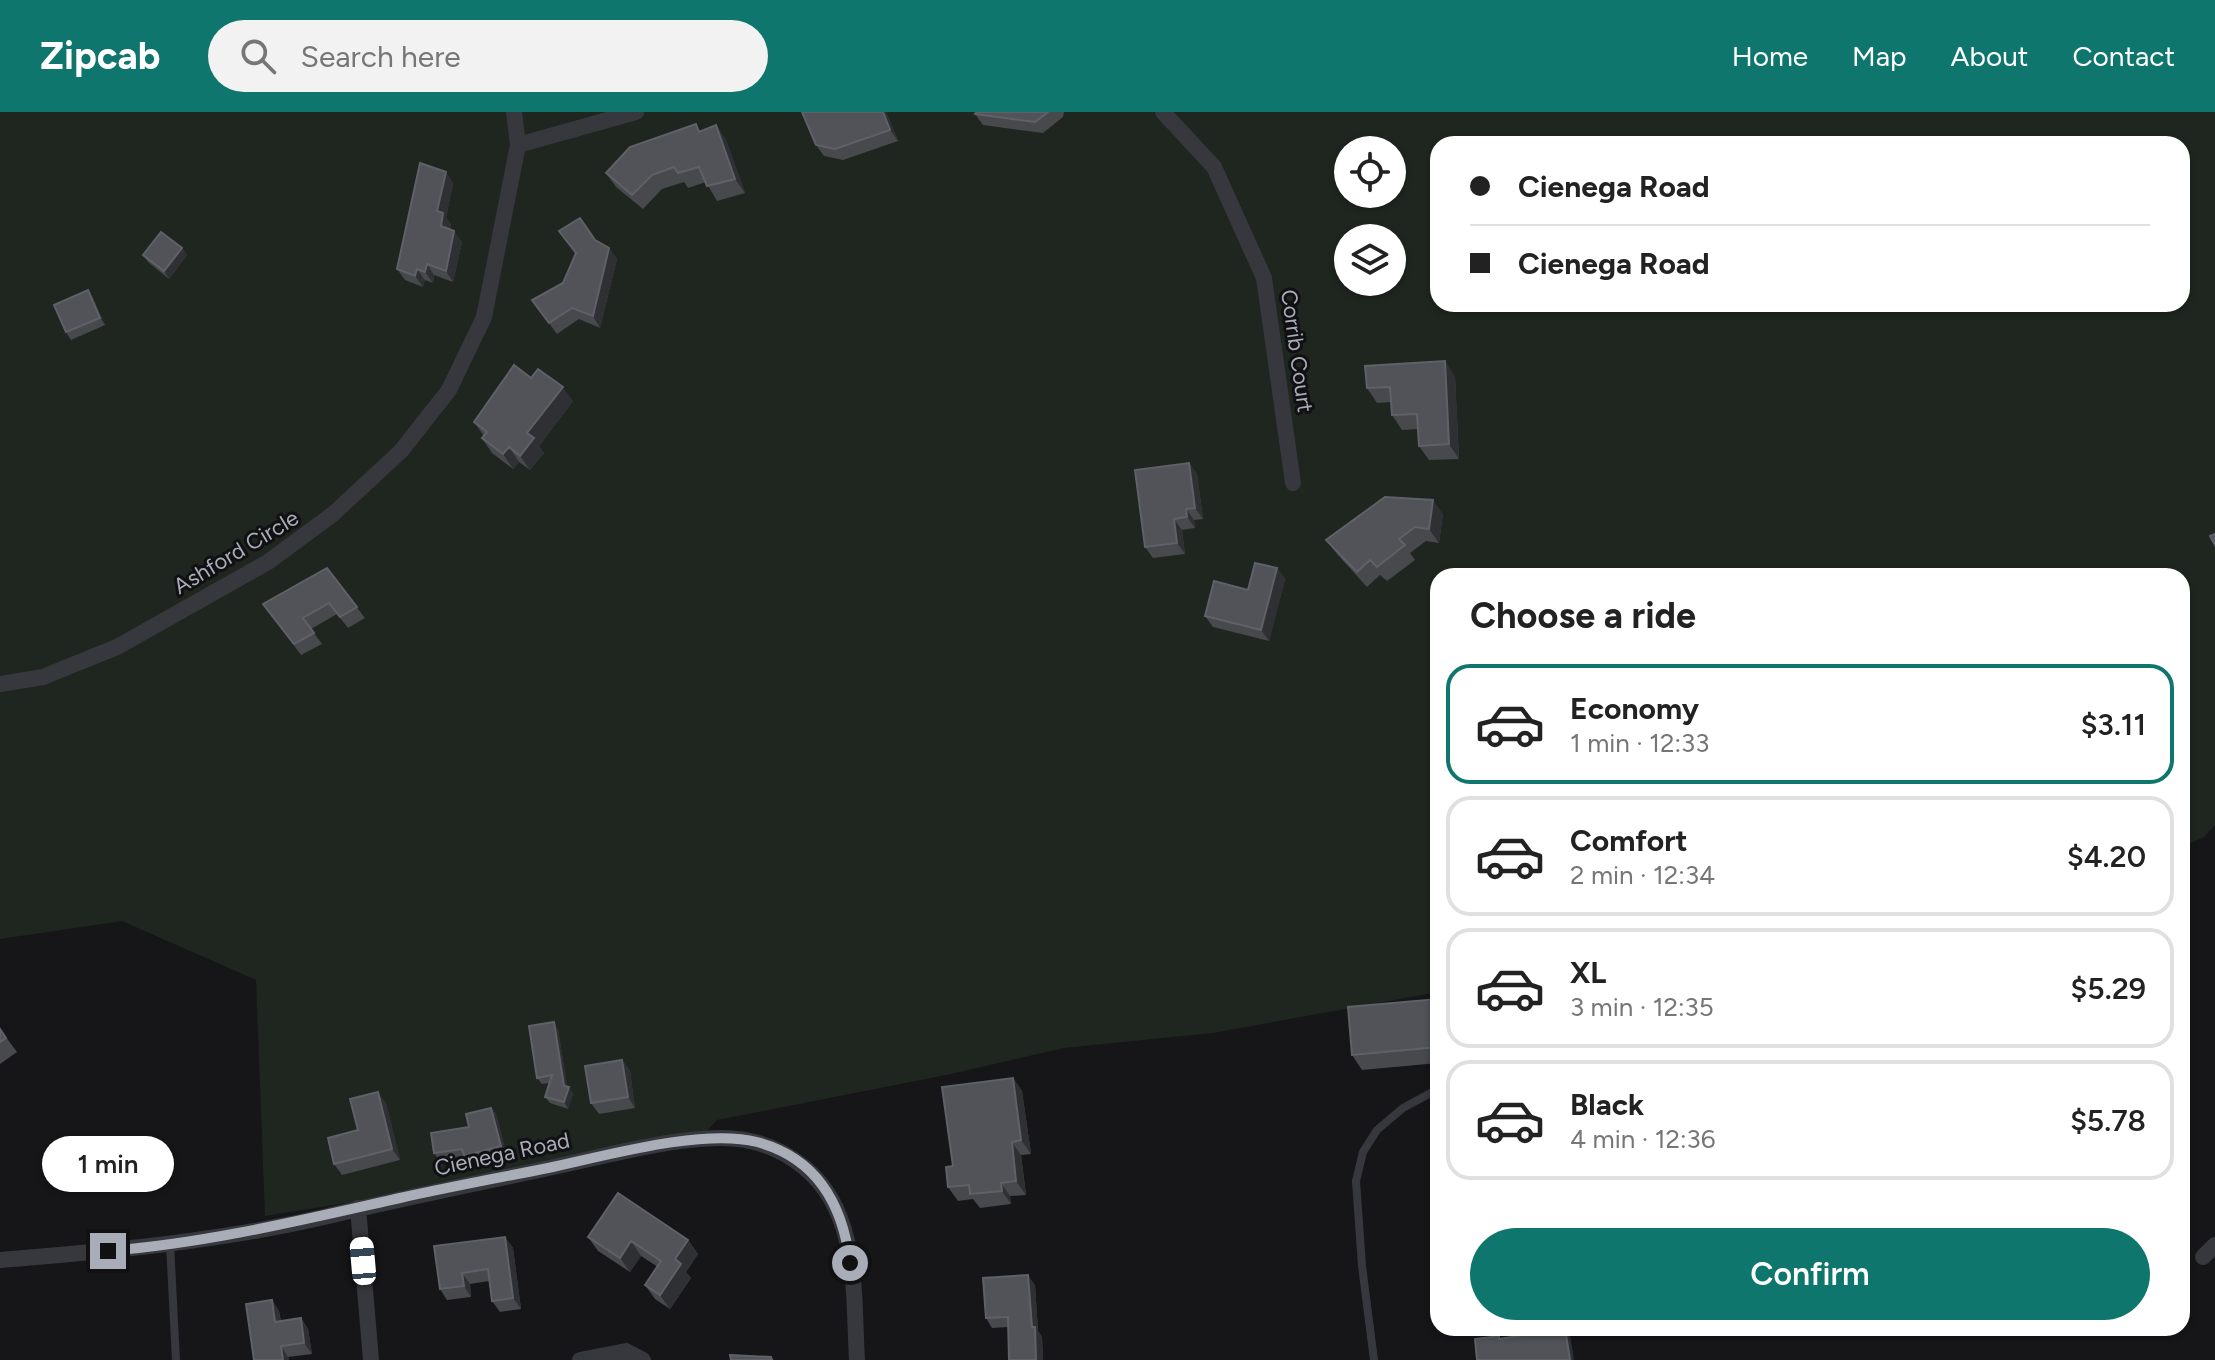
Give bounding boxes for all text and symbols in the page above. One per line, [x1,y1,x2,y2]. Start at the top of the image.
search box [208,20,768,92]
text: Zipcab [40,33,160,79]
icon: search [236,34,280,78]
text: Search here [300,38,461,75]
text: Home [1732,39,1808,73]
text: Map [1852,39,1907,73]
text: About [1951,39,2028,73]
text: Contact [2072,39,2175,73]
map controls [1334,136,1406,296]
button: locate [1334,136,1406,208]
text: Cienega Road [1518,168,1710,205]
button: layers [1334,224,1406,296]
text: Cienega Road [1518,245,1710,282]
street label: Corrib Court [1275,288,1319,414]
street label: Ashford Circle [169,504,303,600]
text: Choose a ride [1470,594,1696,637]
icon: car [1474,688,1546,760]
text: Economy [1570,690,1699,727]
text: $3.11 [2081,706,2146,743]
text: 1 min · 12:33 [1570,727,1709,759]
icon: car [1474,820,1546,892]
text: Comfort [1570,822,1688,859]
text: $4.20 [2067,838,2146,875]
text: 2 min · 12:34 [1570,859,1715,891]
icon: car [1474,952,1546,1024]
text: XL [1570,954,1606,991]
text: $5.29 [2071,970,2146,1007]
text: 3 min · 12:35 [1570,991,1714,1023]
icon: car [1474,1084,1546,1156]
text: Black [1570,1086,1644,1123]
text: $5.78 [2070,1102,2146,1139]
text: 4 min · 12:36 [1570,1123,1715,1155]
street label: Cienega Road [432,1127,572,1181]
callout: 1 min [42,1135,174,1191]
text: 1 min [78,1148,138,1180]
button: Confirm [1470,1228,2150,1320]
route end [90,1233,126,1269]
car [349,1236,377,1286]
route start [832,1245,868,1281]

